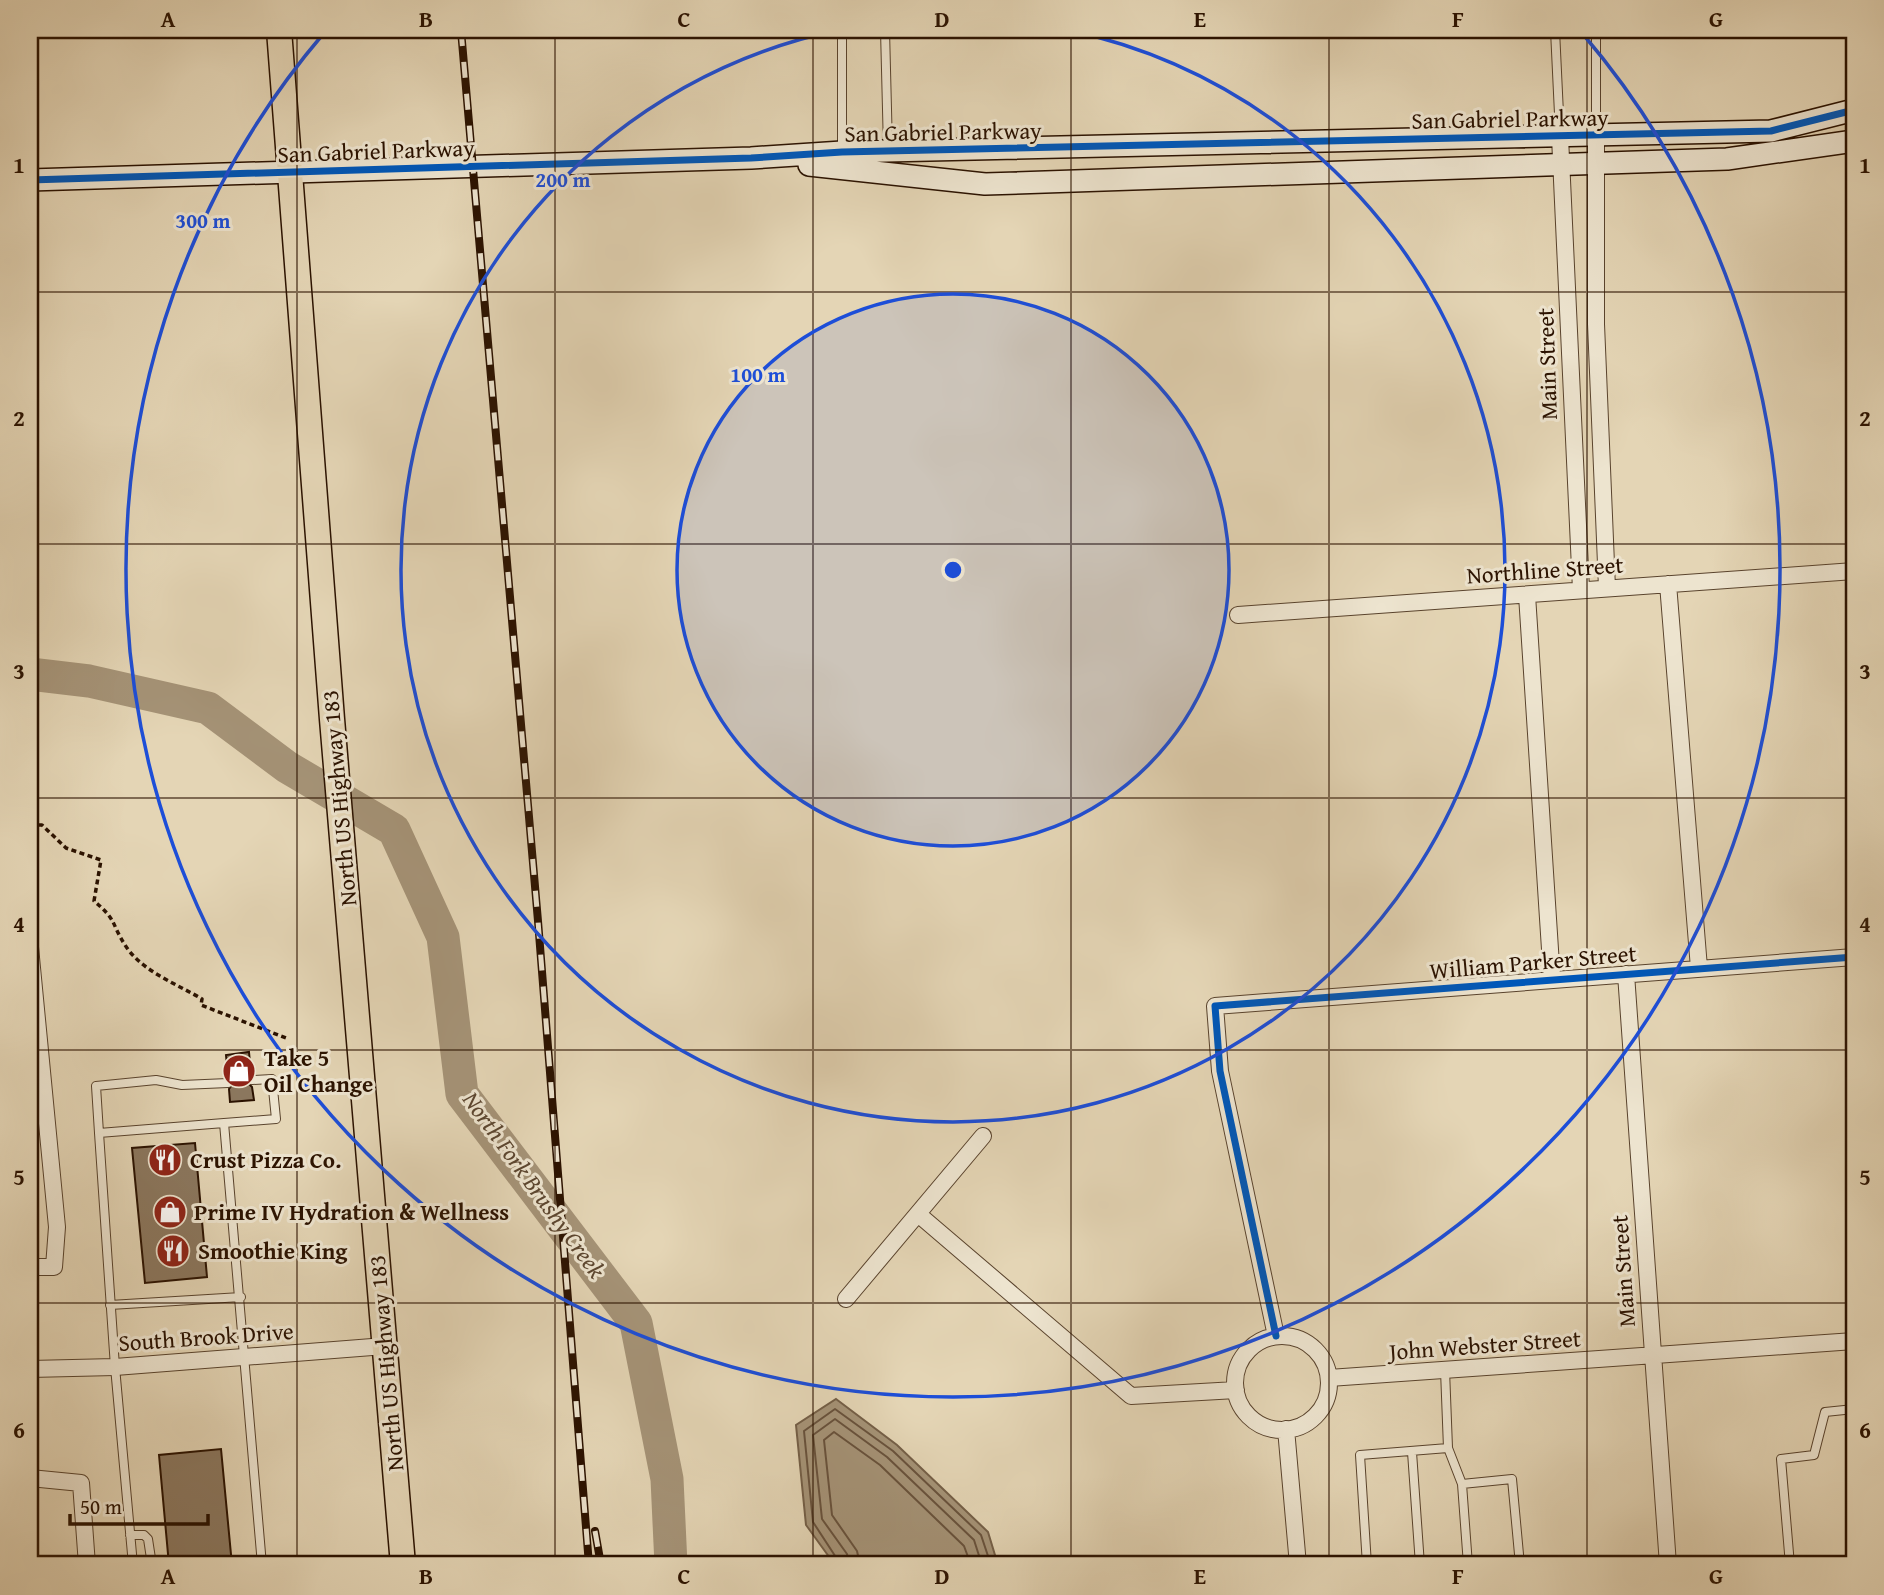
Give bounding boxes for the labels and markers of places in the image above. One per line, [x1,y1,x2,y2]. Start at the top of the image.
centre of rings [941,558,965,582]
place label: Take 5 Oil Change [264,1041,373,1100]
shop icon: Take 5 Oil Change [220,1052,258,1090]
restaurant icon: Crust Pizza Co. [146,1141,184,1179]
place label: Crust Pizza Co. [190,1143,341,1176]
shop icon: Prime IV Hydration & Wellness [151,1193,189,1231]
place label: Prime IV Hydration & Wellness [194,1195,509,1228]
restaurant icon: Smoothie King [154,1232,192,1270]
place label: Smoothie King [198,1234,348,1267]

